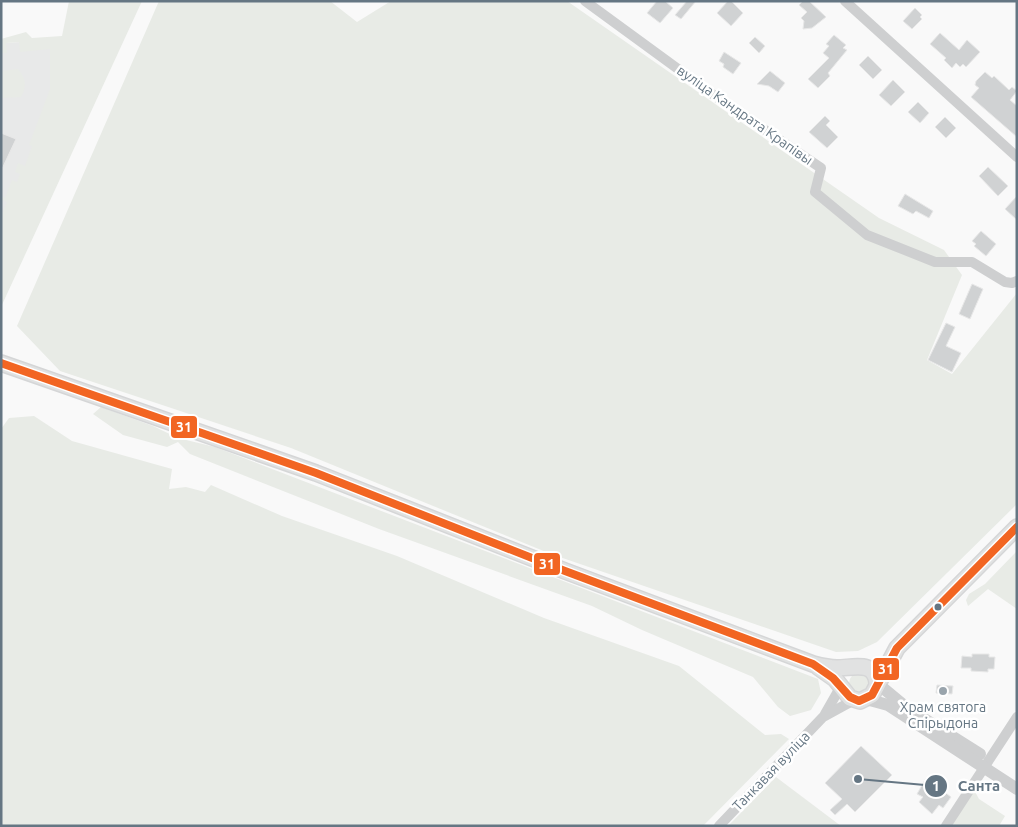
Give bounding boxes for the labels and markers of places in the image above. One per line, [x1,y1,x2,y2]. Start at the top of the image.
unlabelled marker [933,602,943,612]
marker: Храм святога Спірыдона [937,685,949,697]
place label: Храм святога Спірыдона [900,699,986,731]
callout: Санта [923,771,1011,801]

